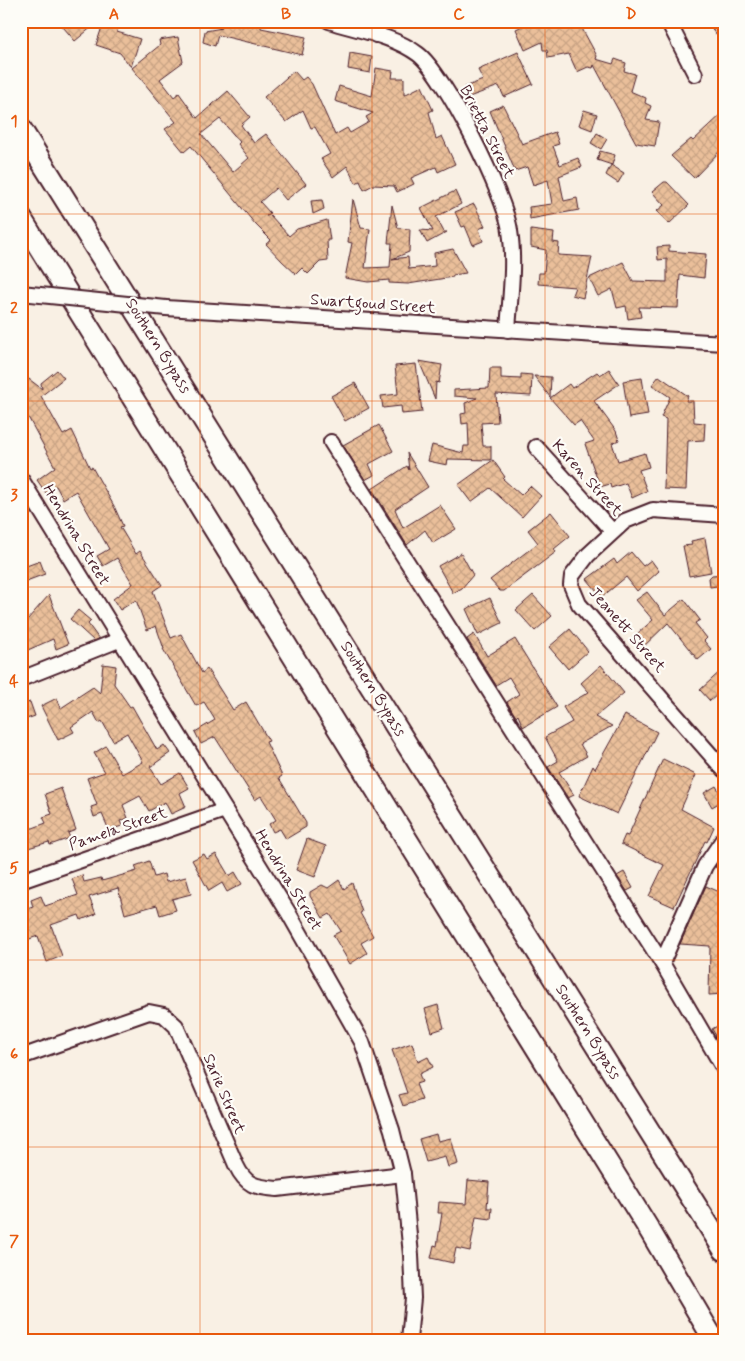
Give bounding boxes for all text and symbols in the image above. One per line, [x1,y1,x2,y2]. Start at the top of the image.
text: A [109,4,119,25]
text: B [281,4,291,25]
text: C [453,4,465,25]
text: D [625,4,637,25]
street label: Brietta Street [454,82,520,183]
text: 1 [10,111,18,132]
street label: Swartgoud Street [310,289,437,320]
street label: Southern Bypass [120,294,196,398]
text: 2 [10,298,18,319]
street label: Karen Street [547,435,627,521]
street label: Hendrina Street [38,481,115,590]
text: 3 [10,485,18,506]
street label: Jeanett Street [584,583,671,678]
street label: Southern Bypass [335,637,411,741]
text: 4 [9,671,19,692]
street label: Pamela Street [66,802,171,856]
street label: Hendrina Street [250,826,327,935]
text: 5 [9,858,19,879]
street label: Southern Bypass [550,980,626,1084]
text: 6 [10,1044,18,1065]
street label: Sarie Street [198,1051,251,1138]
text: 7 [9,1231,19,1252]

